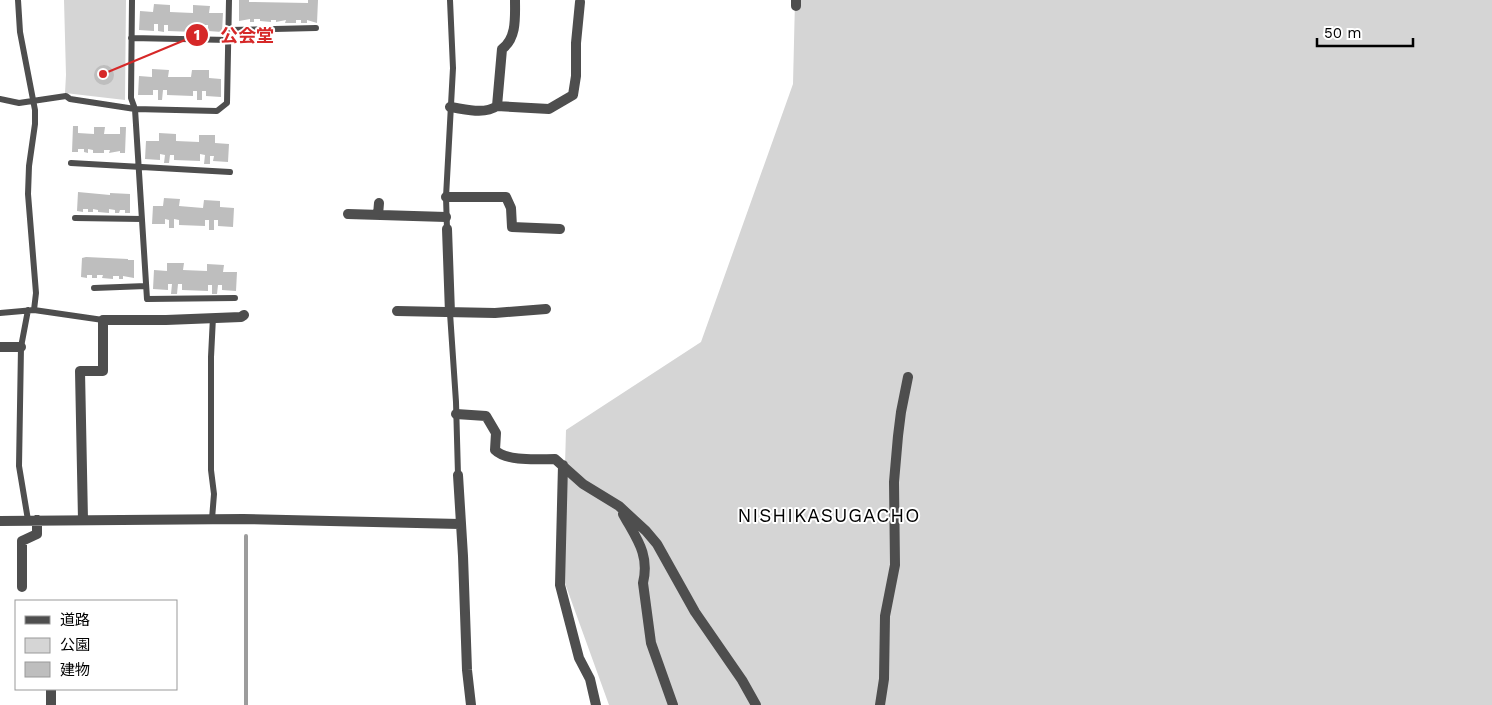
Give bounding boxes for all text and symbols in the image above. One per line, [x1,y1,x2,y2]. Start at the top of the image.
scale bar [1317,15,1413,47]
callout: 公会堂 [185,19,284,52]
text: 50 m [1324,24,1361,42]
text: 公会堂 [220,25,274,46]
text: 1 [194,26,200,44]
district label: NISHIKASUGACHO [738,504,920,527]
legend [15,600,178,690]
text: 道路 [60,611,90,629]
text: 公園 [60,636,90,654]
text: 建物 [60,661,90,679]

